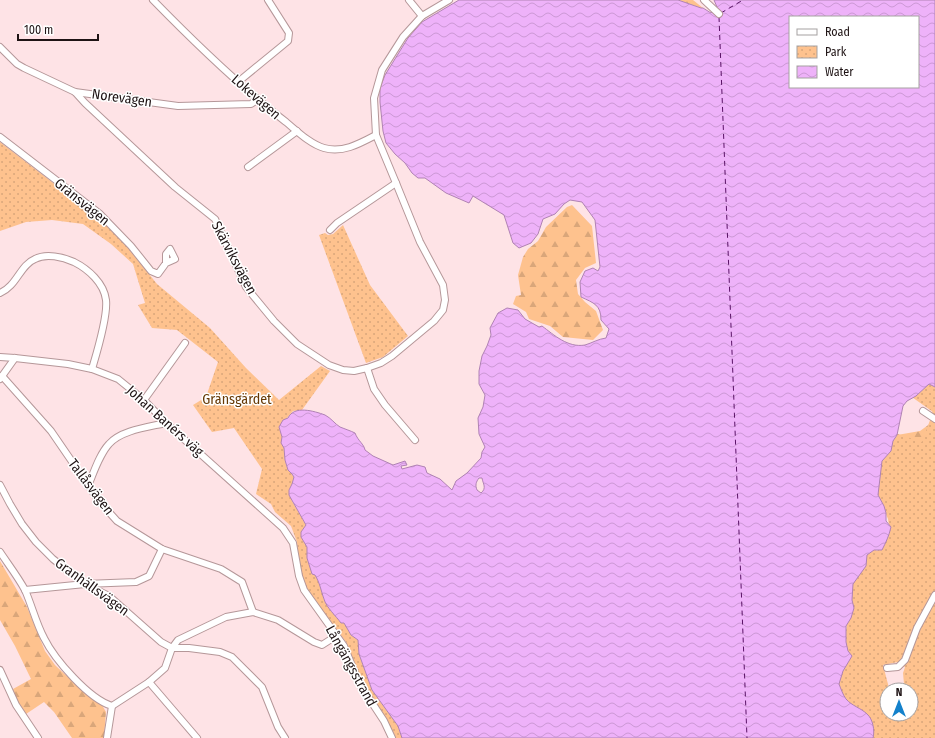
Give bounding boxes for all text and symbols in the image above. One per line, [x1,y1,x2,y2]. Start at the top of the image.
scale bar [18,16,98,42]
legend [789,16,919,88]
text: 100 m [24,23,53,37]
text: Road [825,25,850,39]
text: Park [825,45,847,59]
text: Water [825,65,854,79]
street label: Lokevägen [228,71,284,123]
street label: Norevägen [91,85,153,111]
street label: Gränsvägen [51,175,113,229]
street label: Skärviksvägen [208,219,260,297]
street label: Johan Banérs väg [123,382,207,460]
park label: Gränsgärdet [202,391,272,408]
street label: Tallåsvägen [64,456,118,518]
street label: Granhällsvägen [52,554,132,620]
street label: Långängsstrand [322,623,380,709]
north arrow [879,682,919,722]
text: N [896,686,902,699]

